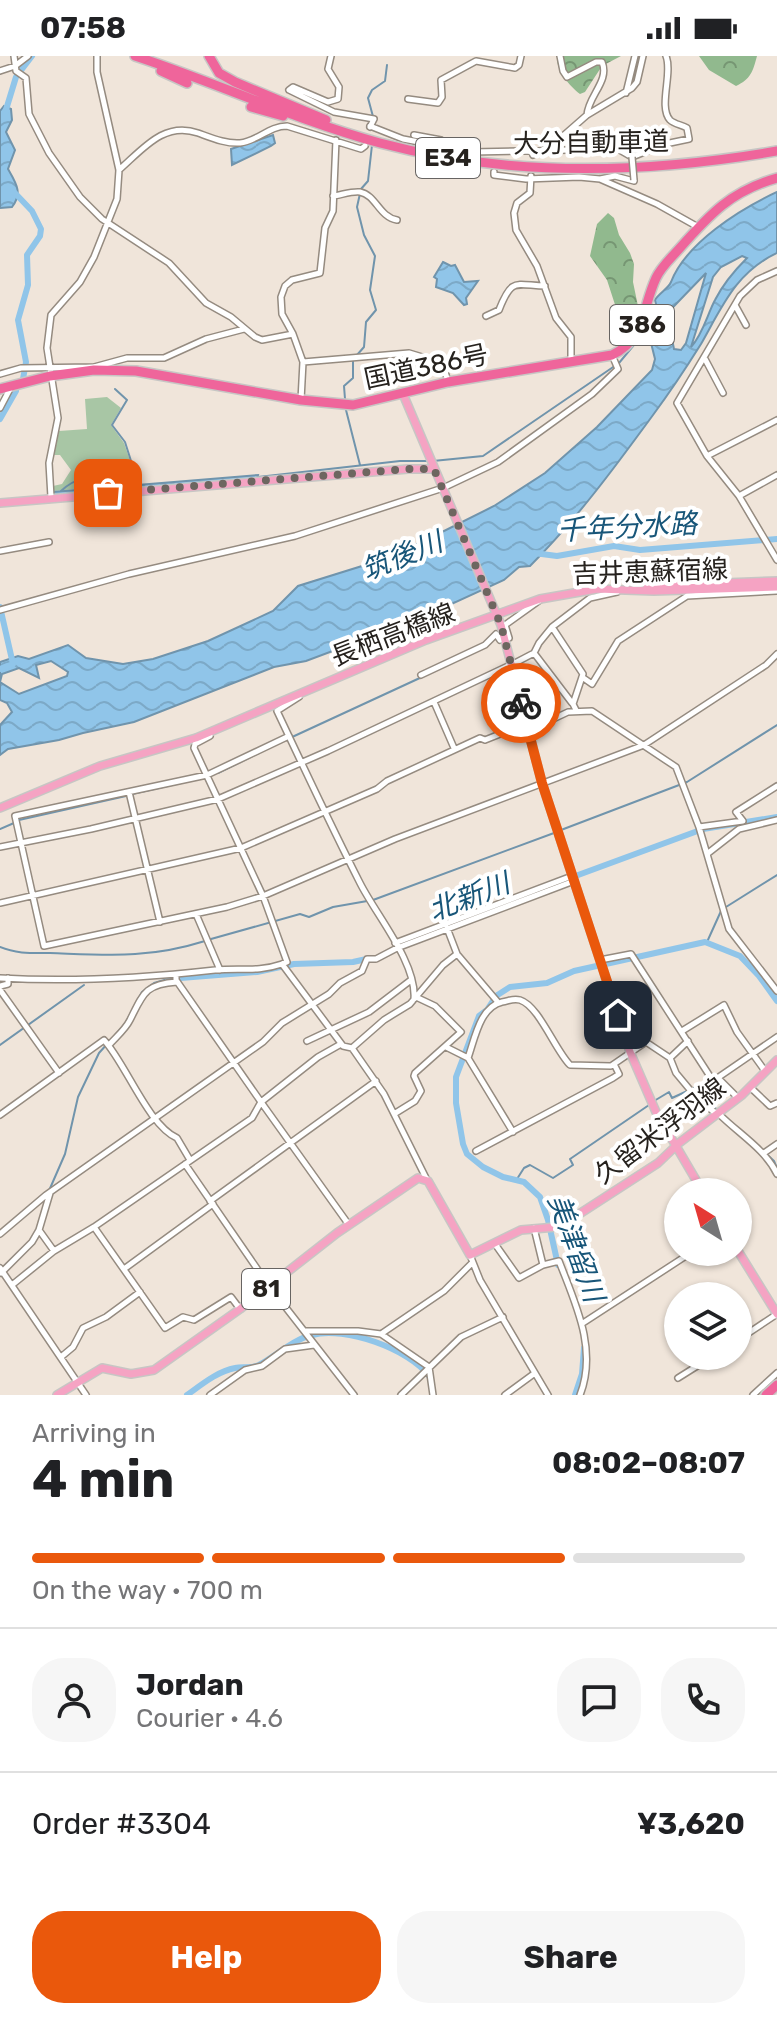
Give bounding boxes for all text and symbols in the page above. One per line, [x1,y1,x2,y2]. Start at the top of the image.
text: 07:58 [40,10,126,46]
street label: 大分自動車道 [513,126,669,160]
road number: E34 [416,138,480,178]
road number: 386 [610,305,674,345]
street label: 国道386号 [361,339,491,395]
pin [74,459,142,527]
icon: bag [86,471,130,515]
water label: 千年分水路 [556,507,700,547]
water label: 筑後川 [357,524,450,587]
street label: 吉井恵蘇宿線 [571,554,729,590]
street label: 長栖高橋線 [327,597,459,673]
courier [481,663,561,743]
icon: bike [499,681,543,725]
water label: 北新川 [424,865,517,927]
pin [584,981,652,1049]
icon: home [596,993,640,1037]
street label: 久留米浮羽線 [588,1072,732,1190]
north arrow [664,1178,752,1266]
map controls [664,1178,752,1370]
water label: 美津留川 [541,1190,612,1309]
road number: 81 [242,1269,290,1309]
button: layers [664,1282,752,1370]
text: Arriving in [32,1418,156,1449]
text: 08:02–08:07 [552,1445,745,1481]
text: 4 min [32,1448,175,1510]
text: On the way · 700 m [32,1575,263,1606]
button: person [32,1658,116,1742]
button: chat [557,1658,641,1742]
button: phone [661,1658,745,1742]
text: Jordan [136,1667,244,1703]
text: Courier · 4.6 [136,1703,283,1734]
text: Order #3304 [32,1806,211,1842]
text: ¥3,620 [637,1806,745,1842]
button: Help [32,1911,381,2003]
button: Share [397,1911,745,2003]

